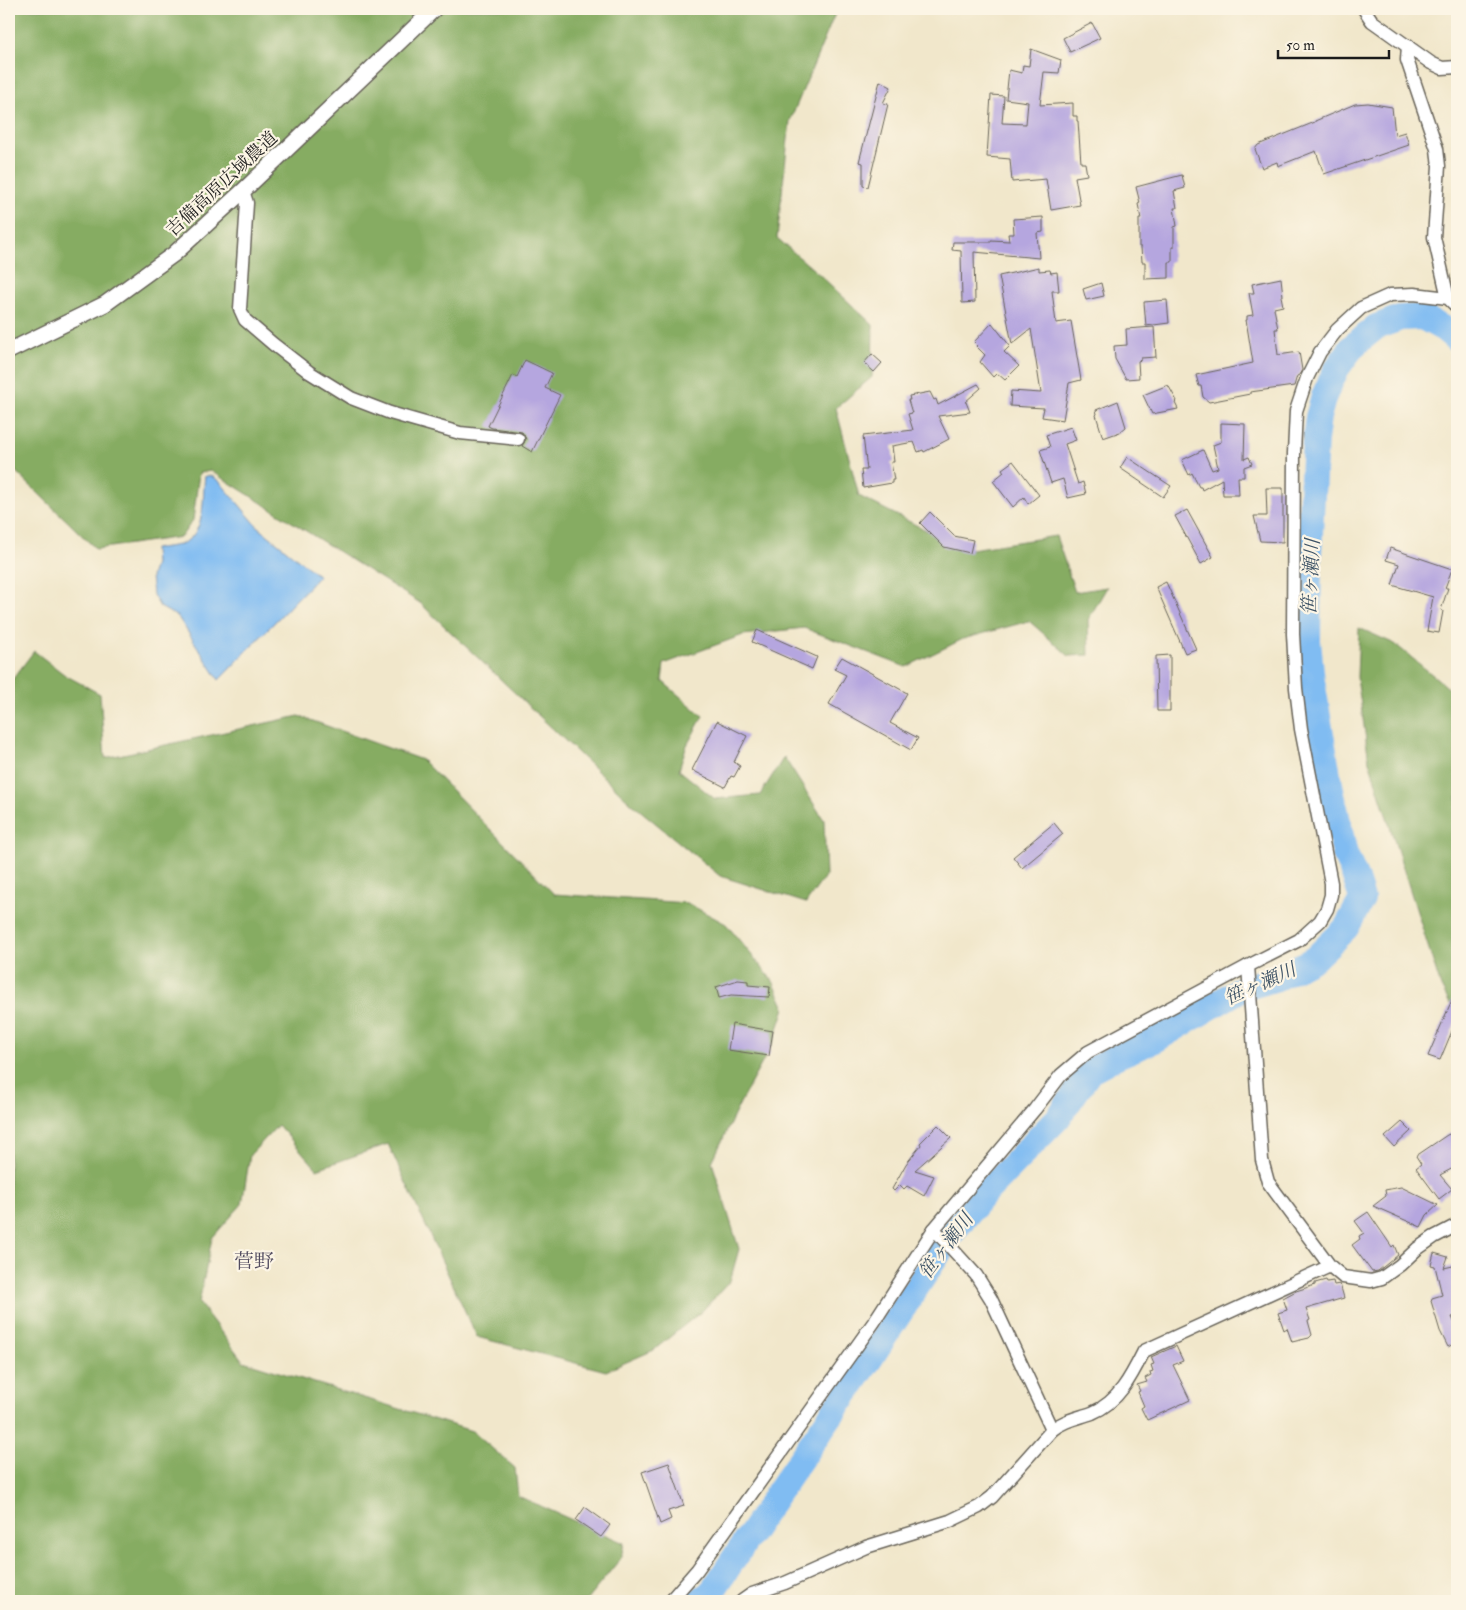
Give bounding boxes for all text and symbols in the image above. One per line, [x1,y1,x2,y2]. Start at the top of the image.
scale bar [1278,28,1390,60]
text: 50 m [1286,36,1315,55]
street label: 吉備高原広域農道 [161,126,283,242]
water label: 笹ヶ瀬川 [1297,536,1325,616]
water label: 笹ヶ瀬川 [1220,957,1301,1010]
water label: 笹ヶ瀬川 [914,1207,980,1284]
district label: 菅野 [234,1249,274,1274]

